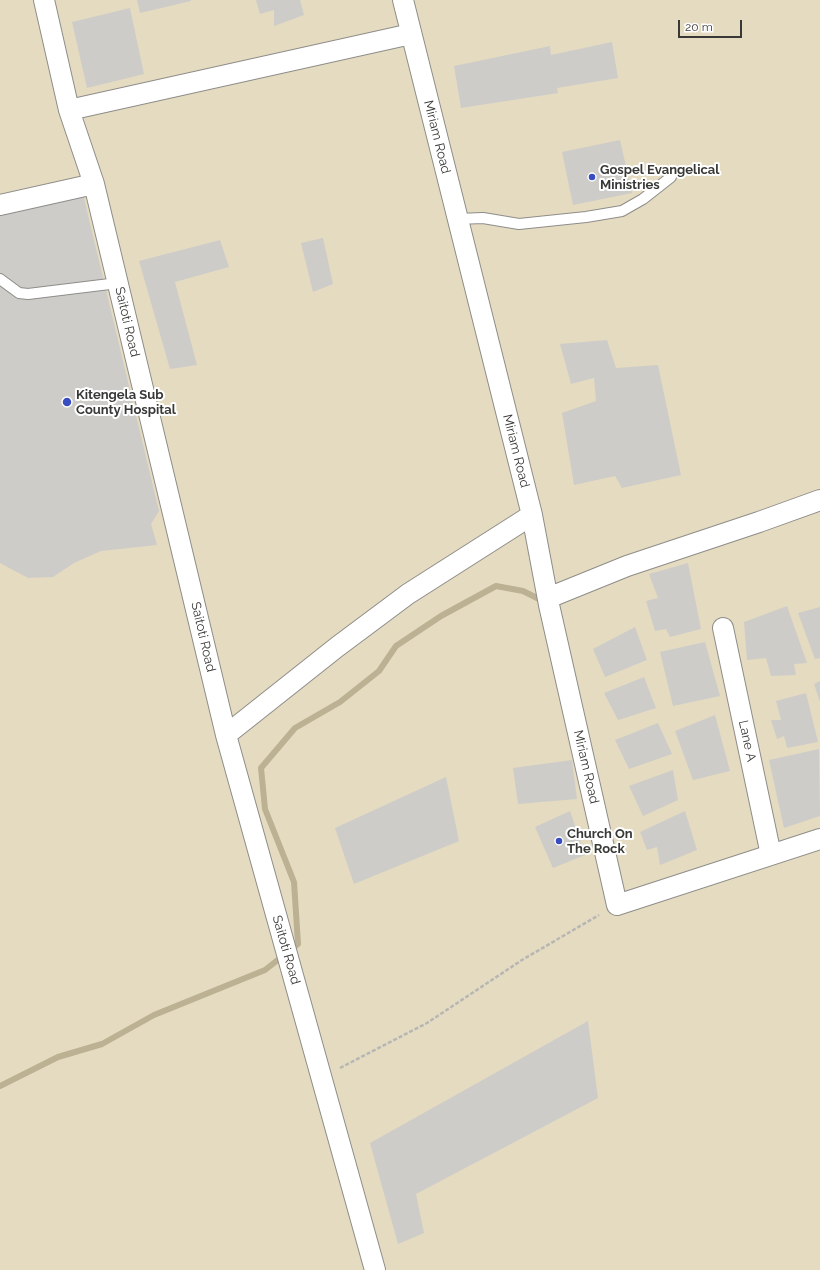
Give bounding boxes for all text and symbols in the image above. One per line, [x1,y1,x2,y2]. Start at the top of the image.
scale bar [680,12,744,38]
text: 20 m [685,20,713,34]
street label: Miriam Road [420,99,454,175]
place label: Gospel Evangelical Ministries [600,162,719,193]
marker: Gospel Evangelical Ministries [587,172,597,182]
street label: Saitoti Road [111,285,143,359]
place label: Kitengela Sub County Hospital [76,387,176,418]
marker: Kitengela Sub County Hospital [61,396,73,408]
street label: Miriam Road [499,413,533,489]
street label: Saitoti Road [187,600,219,674]
street label: Lane A [735,719,759,763]
street label: Miriam Road [570,729,602,805]
place label: Church On The Rock [567,826,633,857]
marker: Church On The Rock [554,836,564,846]
street label: Saitoti Road [269,914,303,986]

